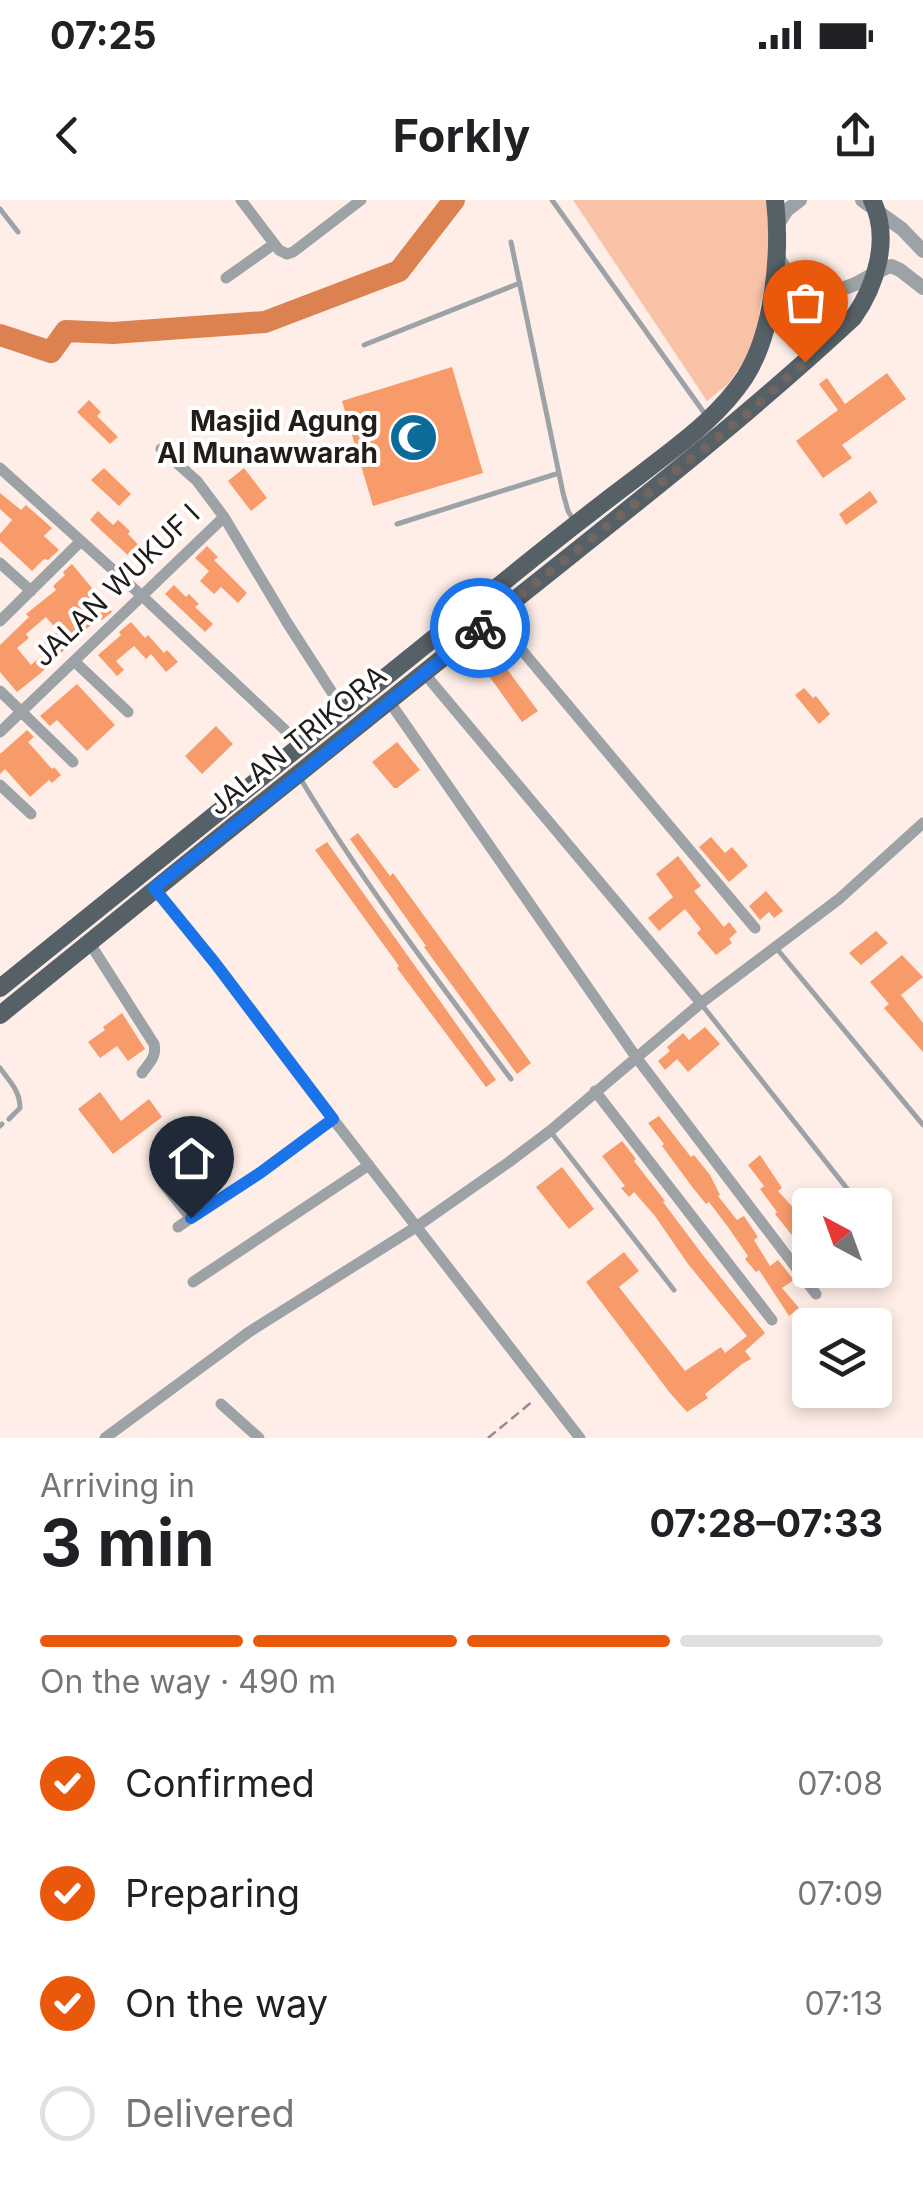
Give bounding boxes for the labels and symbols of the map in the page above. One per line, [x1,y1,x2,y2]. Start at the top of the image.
pin [763,260,848,363]
place label: Masjid Agung Al Munawwarah [157,404,378,470]
mosque icon: Masjid Agung Al Munawwarah [387,411,439,463]
street label: JALAN WUKUF I [25,497,207,673]
courier [430,578,530,678]
street label: JALAN TRIKORA [201,658,393,822]
pin [149,1116,234,1219]
north arrow [792,1188,892,1288]

